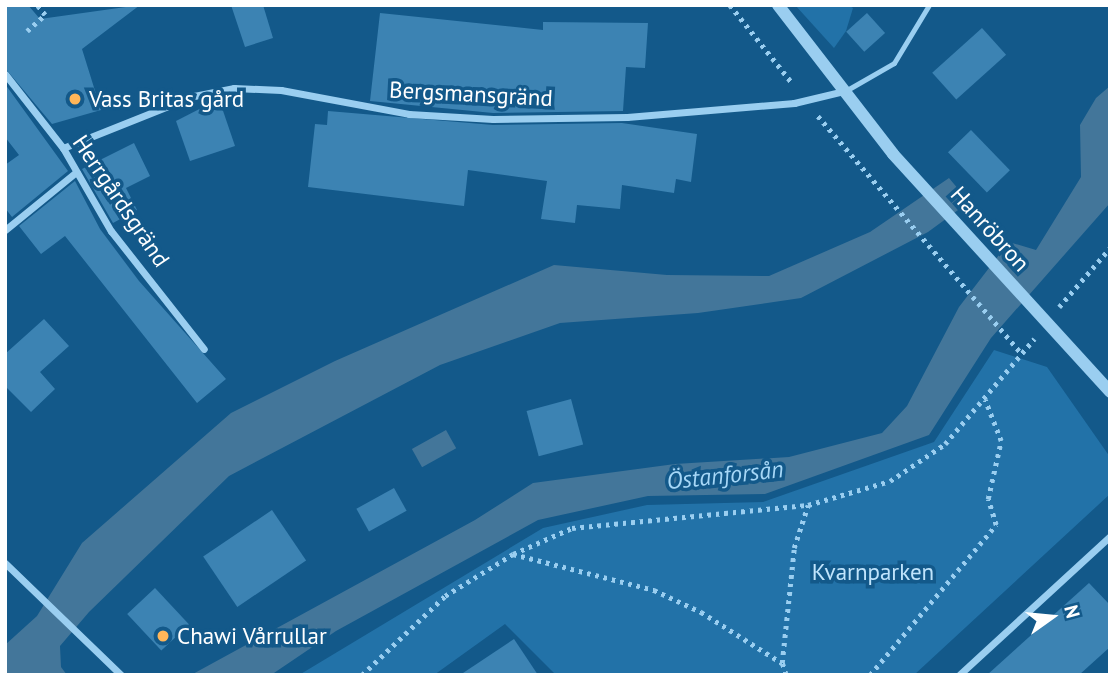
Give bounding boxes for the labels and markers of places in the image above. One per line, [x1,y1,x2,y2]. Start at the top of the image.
place label: Vass Britas gård [89,85,244,113]
marker: Vass Britas gård [67,91,83,107]
place label: Chawi Vårrullar [177,622,327,650]
marker: Chawi Vårrullar [155,628,171,644]

